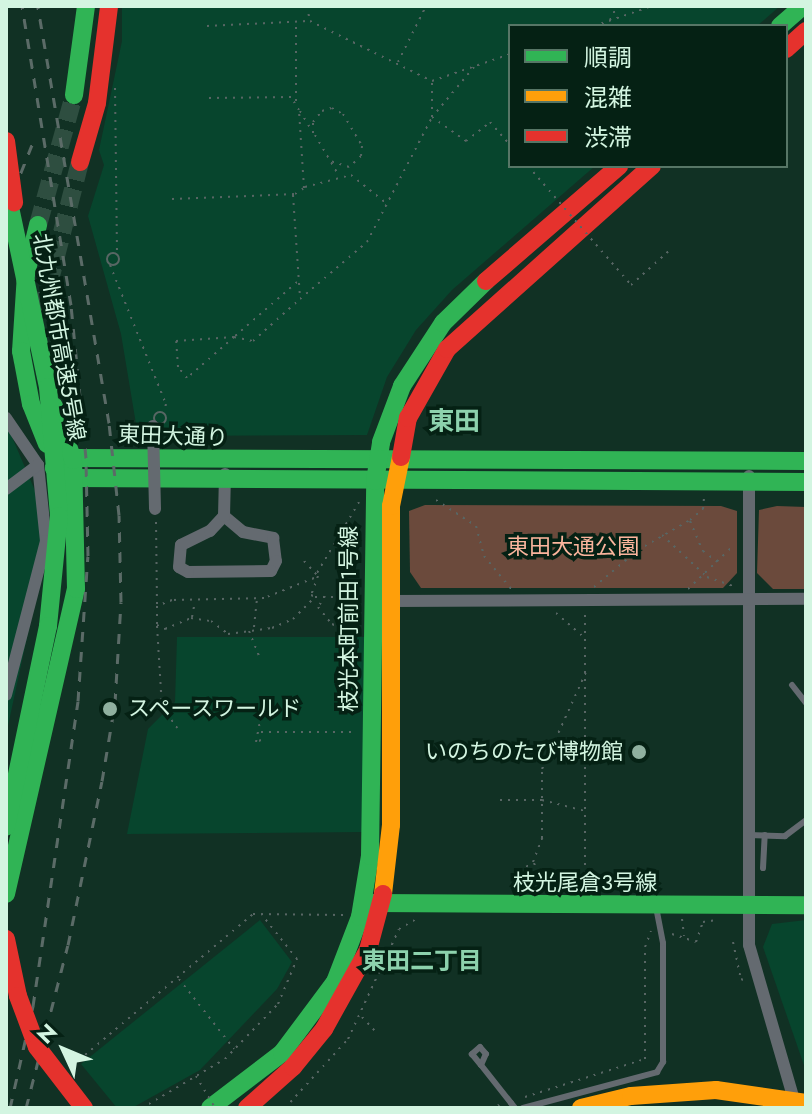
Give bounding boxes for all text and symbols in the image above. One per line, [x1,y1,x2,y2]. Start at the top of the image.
legend [508,24,788,168]
text: 順調 [584,40,632,75]
text: 混雑 [584,80,632,115]
text: 渋滞 [584,120,632,155]
street label: 北九州都市高速5号線 [28,231,90,443]
district label: 東田 [428,406,480,438]
street label: 東田大通り [118,421,228,451]
street label: 枝光本町前田1号線 [336,526,362,712]
park label: 東田大通公園 [507,534,639,560]
place label: スペースワールド [128,696,304,722]
marker: スペースワールド [99,698,121,720]
place label: いのちのたび博物館 [425,739,623,765]
marker: いのちのたび博物館 [630,743,648,761]
street label: 枝光尾倉3号線 [513,870,657,896]
district label: 東田二丁目 [362,947,482,975]
north arrow [24,1010,104,1090]
text: N [29,1016,64,1051]

